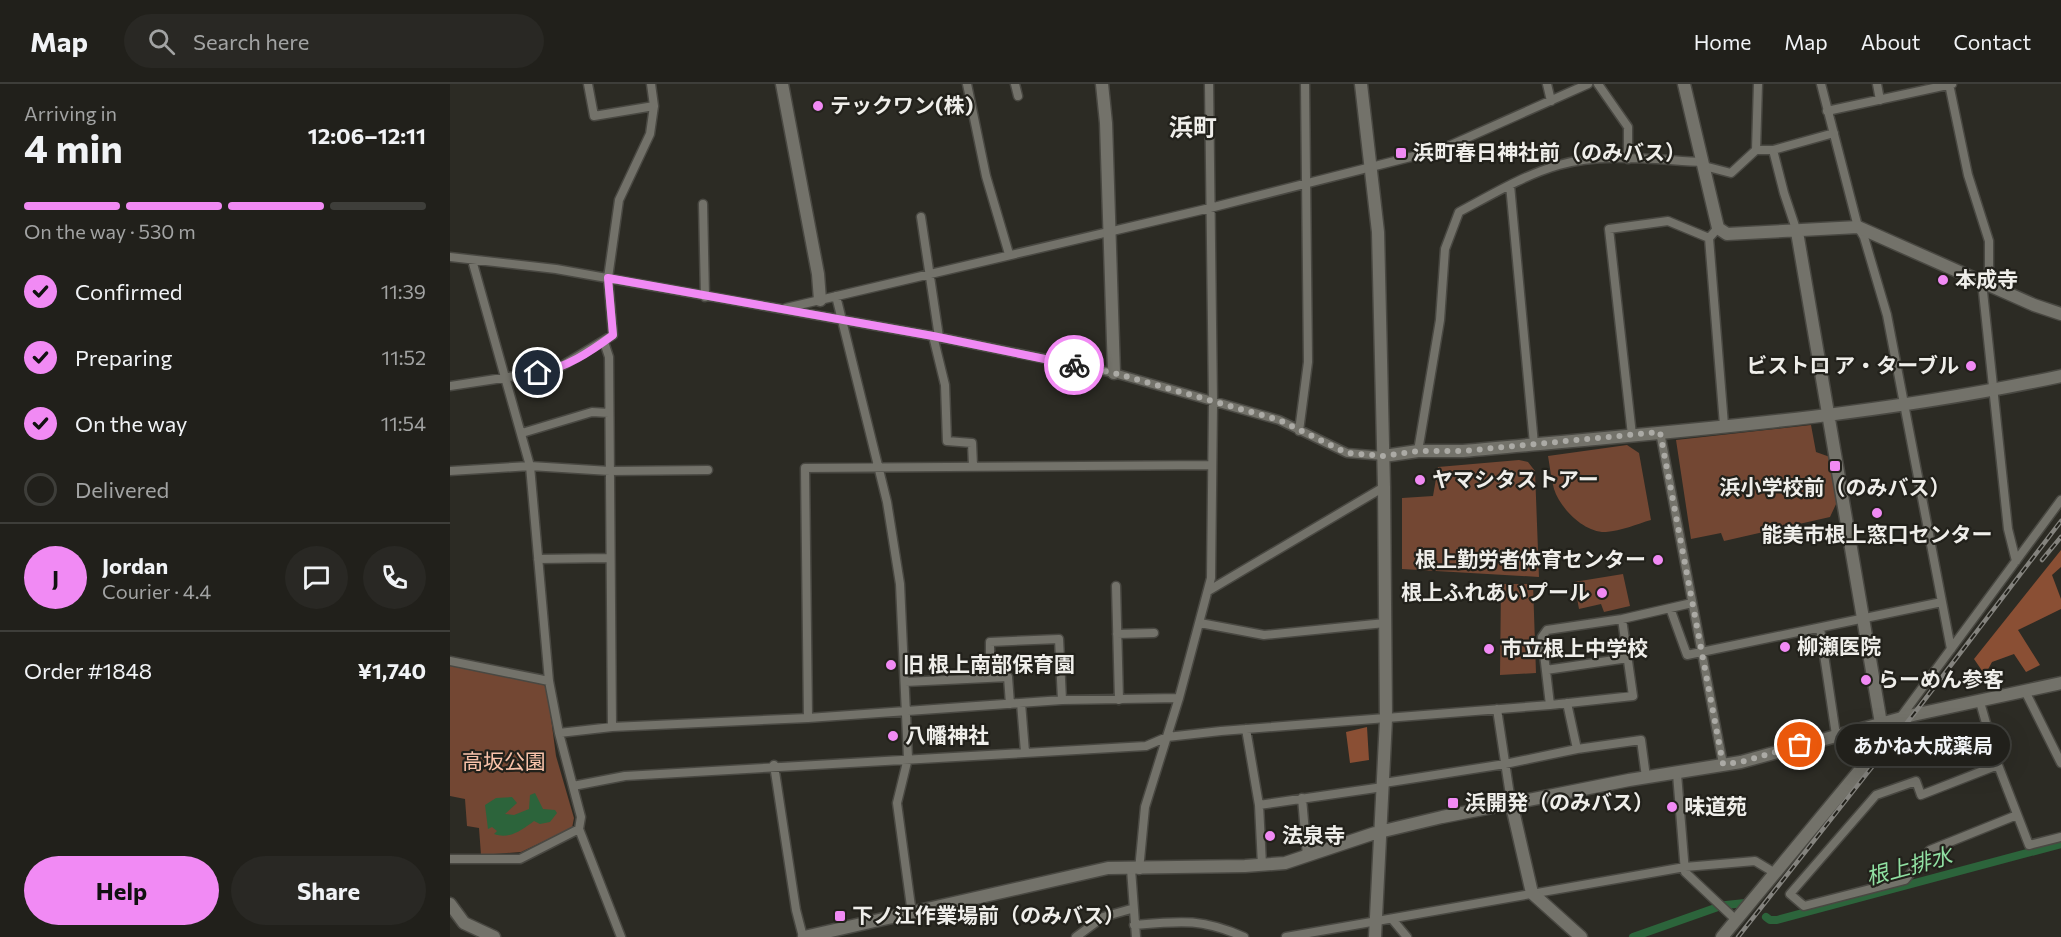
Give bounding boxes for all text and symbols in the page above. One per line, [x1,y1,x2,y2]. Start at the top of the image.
search box [124,14,544,68]
text: Map [30,24,88,58]
icon: search [145,25,178,58]
text: Search here [193,28,309,55]
text: Home [1694,29,1751,54]
text: Map [1784,29,1828,54]
text: About [1861,29,1920,54]
text: Contact [1953,29,2031,54]
place label: テックワン(株) [830,92,973,117]
marker: テックワン(株) [811,99,825,113]
text: Arriving in [24,101,117,125]
district label: 浜町 [1169,112,1217,141]
text: 12:06–12:11 [308,122,426,149]
text: 4 min [24,123,123,171]
place label: 浜町春日神社前（のみバス） [1413,139,1686,164]
marker: 浜町春日神社前（のみバス） [1394,146,1408,160]
text: On the way · 530 m [24,219,196,243]
place label: 本成寺 [1955,266,2018,291]
marker: 本成寺 [1936,273,1950,287]
icon: check [24,275,57,308]
text: Confirmed [75,278,182,305]
text: 11:39 [381,279,426,303]
courier [1044,335,1104,395]
icon: check [24,341,57,374]
text: Preparing [75,344,172,371]
text: 11:52 [382,345,426,369]
pin [512,347,563,398]
icon: bike [1058,349,1091,382]
place label: ビストロ ア・ターブル [1746,352,1959,377]
icon: home [521,356,554,389]
marker: ビストロ ア・ターブル [1964,359,1978,373]
icon: check [24,407,57,440]
text: On the way [75,410,187,437]
text: 11:54 [381,411,426,435]
marker: 浜小学校前（のみバス） [1828,459,1842,473]
place label: ヤマシタストアー [1432,466,1599,491]
marker: ヤマシタストアー [1413,473,1427,487]
place label: 浜小学校前（のみバス） [1720,474,1951,499]
text: Delivered [75,476,169,503]
marker: 能美市根上窓口センター [1870,506,1884,520]
place label: 能美市根上窓口センター [1762,521,1993,546]
button: chat [285,546,348,609]
button: phone [363,546,426,609]
place label: 根上勤労者体育センター [1415,546,1646,571]
text: Jordan [102,552,168,579]
marker: 根上勤労者体育センター [1651,553,1665,567]
text: J [52,564,59,591]
text: Courier · 4.4 [102,579,211,603]
place label: 根上ふれあいプール [1401,579,1590,604]
marker: 根上ふれあいプール [1595,586,1609,600]
place label: 柳瀬医院 [1797,633,1881,658]
place label: 市立根上中学校 [1501,635,1648,660]
marker: 柳瀬医院 [1778,640,1792,654]
marker: 市立根上中学校 [1482,642,1496,656]
place label: 旧 根上南部保育園 [903,651,1075,676]
text: Order #1848 [24,657,152,684]
text: ¥1,740 [358,657,426,684]
marker: 旧 根上南部保育園 [884,658,898,672]
place label: らーめん参客 [1878,666,2004,691]
marker: らーめん参客 [1859,673,1873,687]
pin [1774,719,1825,770]
place label: 八幡神社 [905,722,989,747]
callout: あかね大成薬局 [1836,724,2010,766]
icon: bag [1783,728,1816,761]
marker: 八幡神社 [886,729,900,743]
text: あかね大成薬局 [1853,733,1993,757]
park label: 高坂公園 [462,748,546,773]
place label: 浜開発（のみバス） [1465,789,1654,814]
place label: 味道苑 [1684,793,1747,818]
marker: 浜開発（のみバス） [1446,796,1460,810]
marker: 味道苑 [1665,800,1679,814]
place label: 法泉寺 [1282,822,1345,847]
marker: 法泉寺 [1263,829,1277,843]
water label: 根上排水 [1863,841,1957,890]
button: Help [24,856,219,925]
button: Share [231,856,426,925]
place label: 下ノ江作業場前（のみバス） [852,902,1125,927]
marker: 下ノ江作業場前（のみバス） [833,909,847,923]

